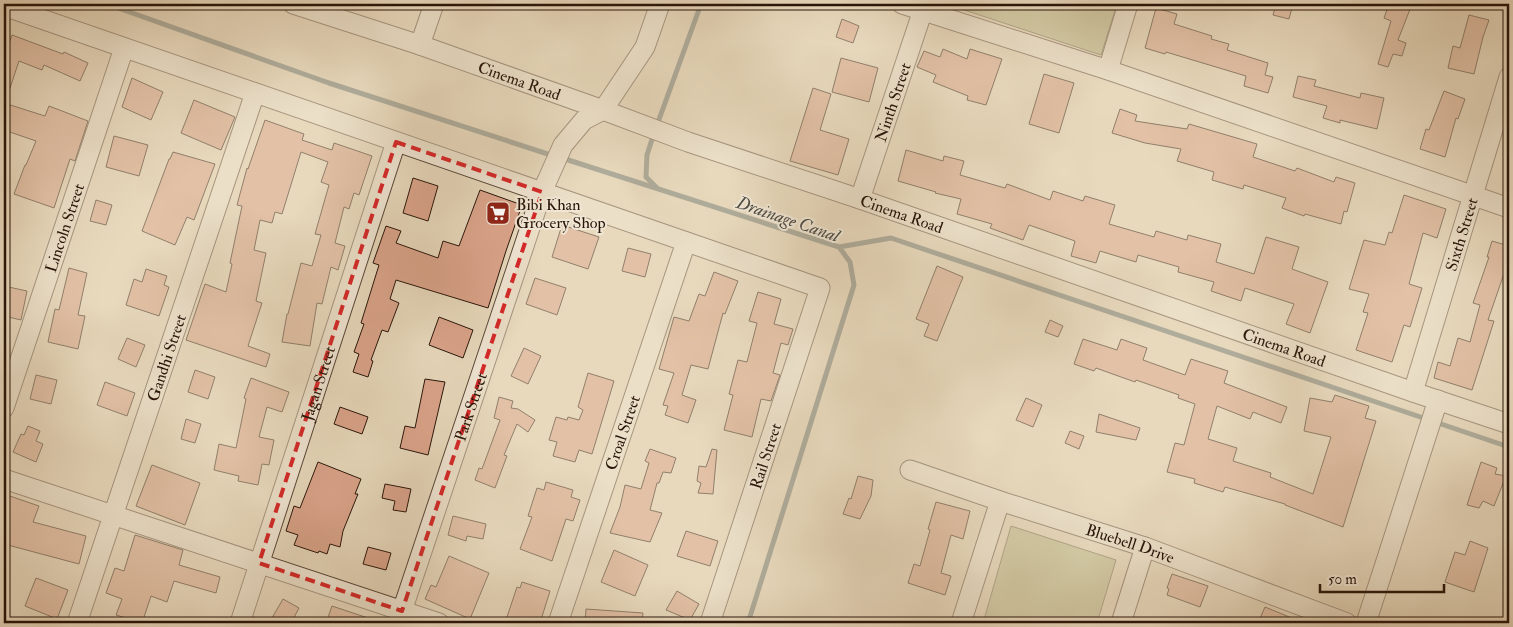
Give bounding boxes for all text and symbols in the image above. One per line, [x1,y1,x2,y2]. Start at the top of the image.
street label: Cinema Road [475,57,563,105]
street label: Ninth Street [871,60,916,145]
street label: Lincoln Street [41,181,89,275]
water label: Drainage Canal [732,191,844,248]
street label: Cinema Road [857,191,946,238]
place label: Bibi Khan Grocery Shop [516,195,606,234]
street label: Sixth Street [1441,195,1483,274]
supermarket icon: Bibi Khan Grocery Shop [485,200,511,226]
street label: Gandhi Street [143,312,191,404]
street label: Cinema Road [1240,324,1328,372]
street label: Jagan Street [297,344,340,425]
street label: Park Street [450,370,492,444]
street label: Croal Street [601,393,645,473]
street label: Rail Street [746,421,786,492]
street label: Bluebell Drive [1083,520,1177,568]
scale bar [1320,562,1444,594]
text: 50 m [1328,570,1357,589]

